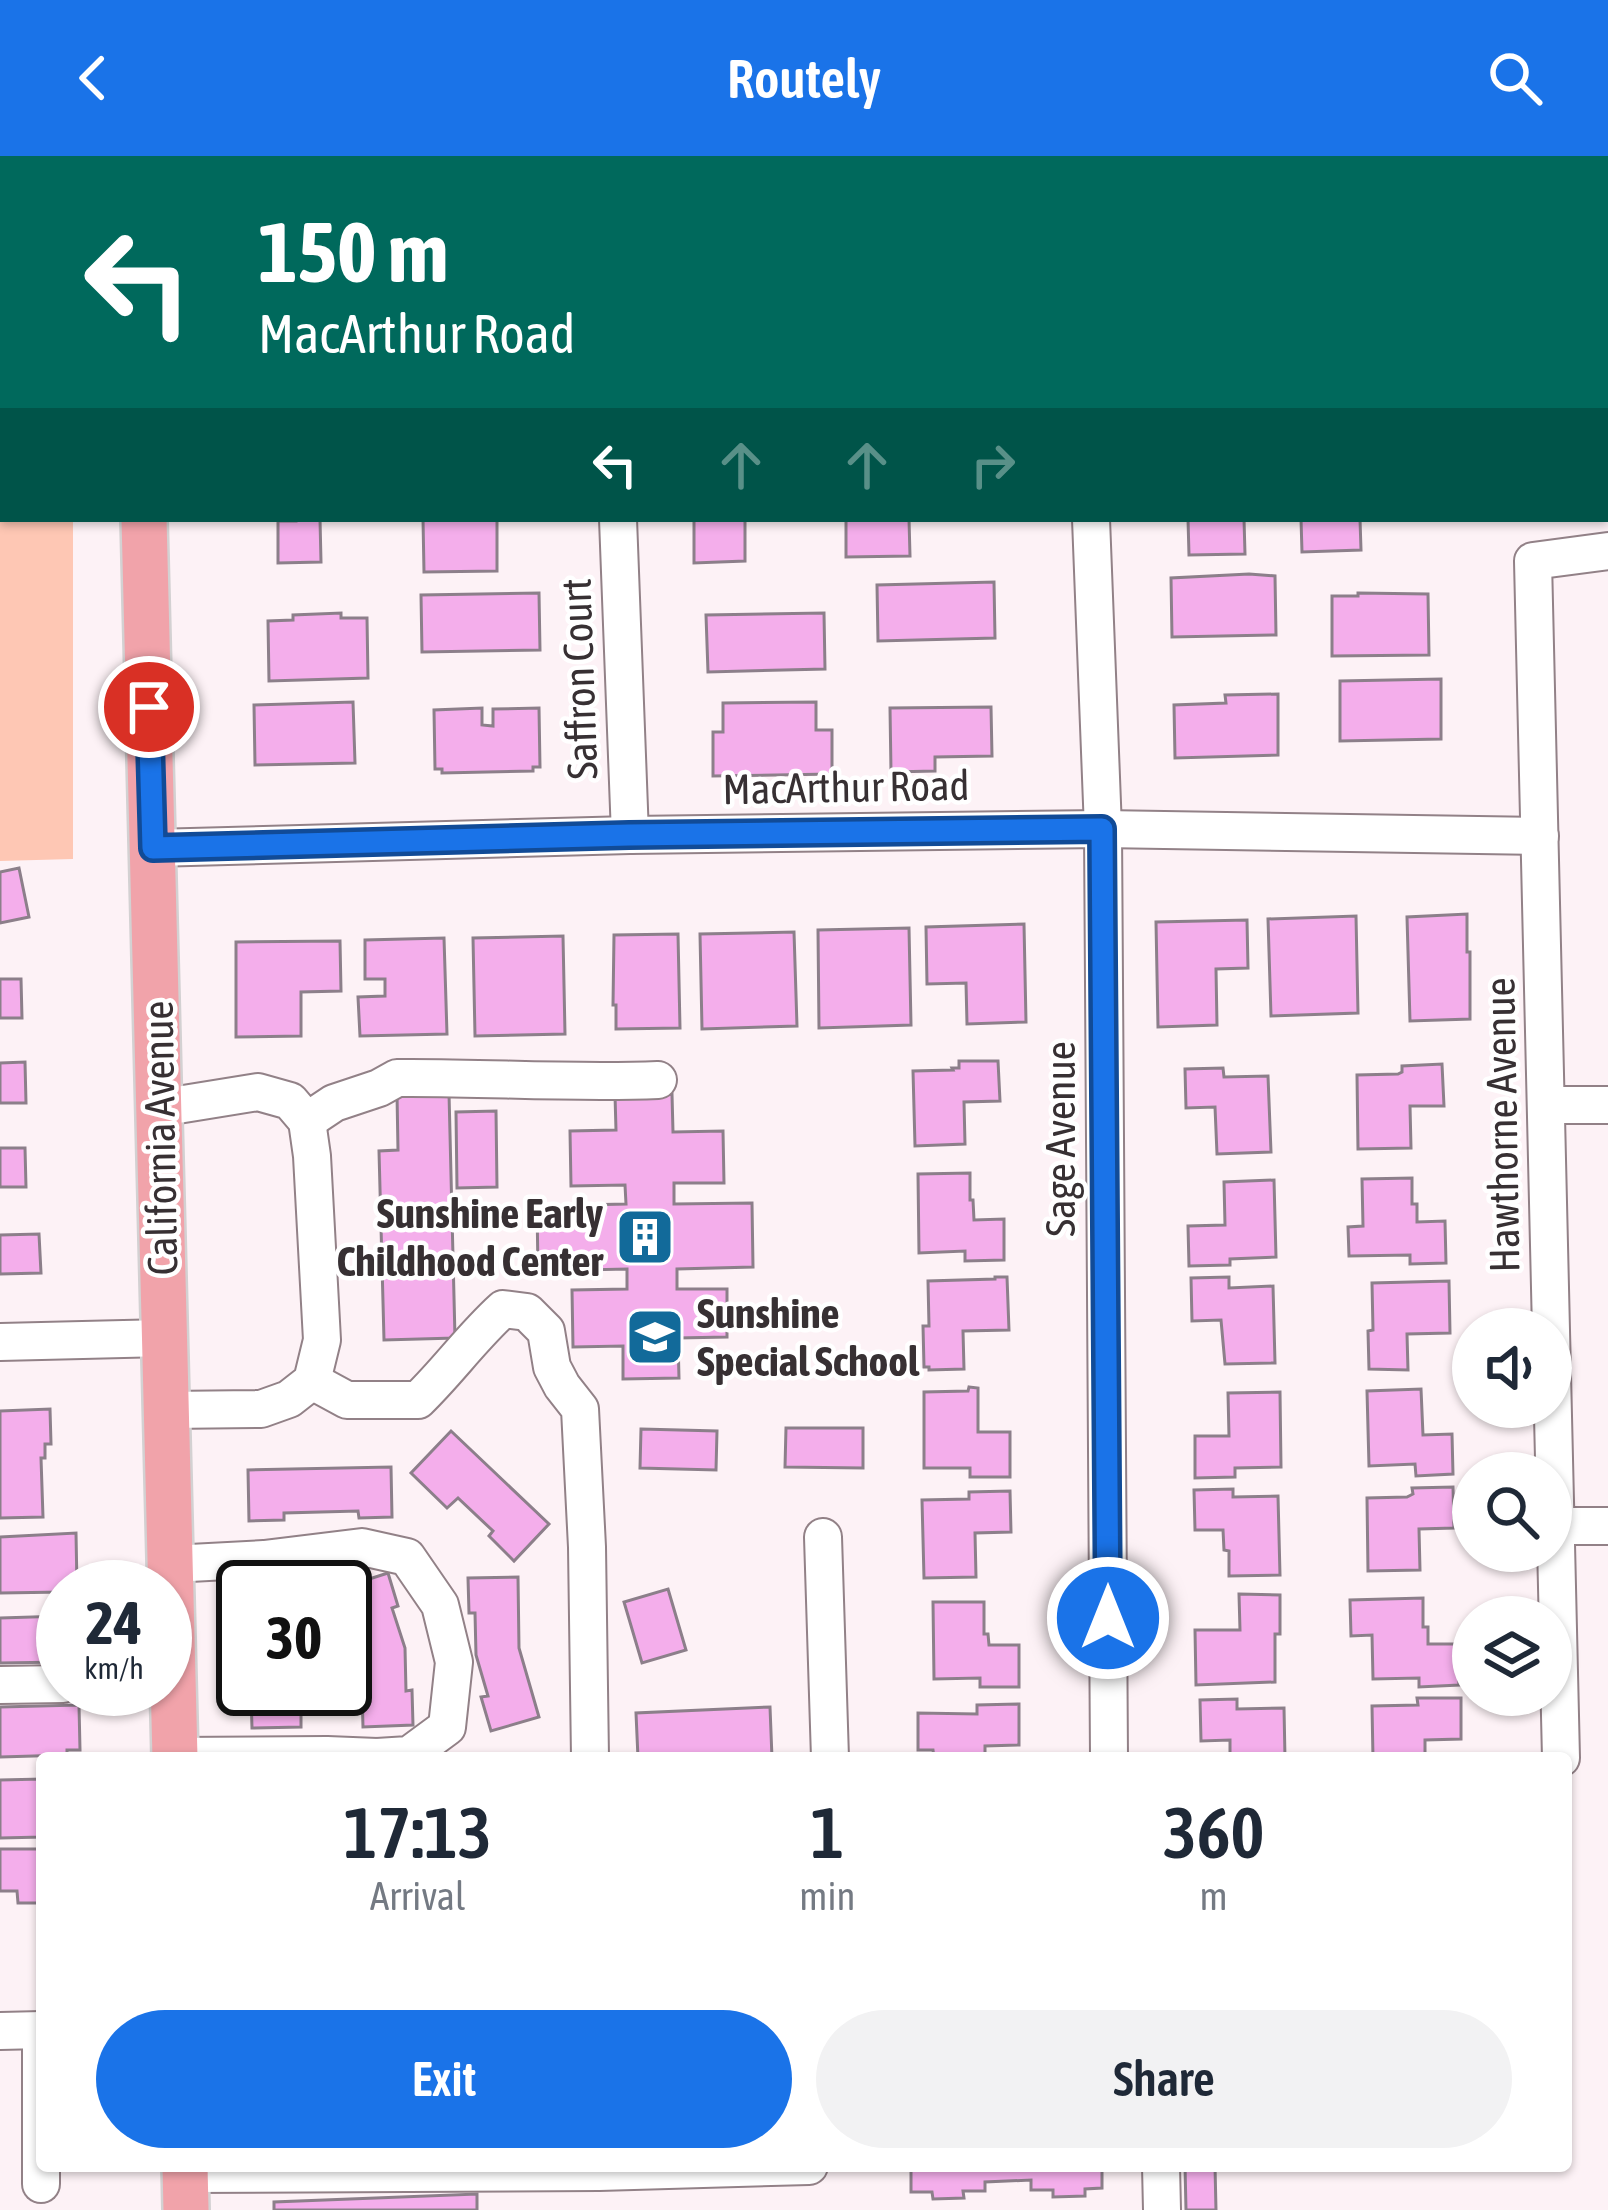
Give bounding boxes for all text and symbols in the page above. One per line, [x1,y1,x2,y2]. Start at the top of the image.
icon: back [60,45,126,111]
icon: search [1482,45,1548,111]
text: Routely [727,48,881,109]
icon: left [60,204,216,360]
text: 150 m [258,204,448,300]
text: MacArthur Road [258,303,575,364]
icon: left [582,432,648,498]
icon: ahead [708,432,774,498]
icon: ahead [834,432,900,498]
icon: right [960,432,1026,498]
street label: Saffron Court [552,578,606,780]
pin [98,656,200,758]
icon: arrive [116,674,182,740]
street label: MacArthur Road [722,761,970,813]
street label: Hawthorne Avenue [1475,977,1529,1273]
street label: California Avenue [134,1000,186,1276]
street label: Sage Avenue [1036,1041,1084,1237]
place label: Sunshine Early Childhood Center [336,1189,605,1285]
building icon: Sunshine Early Childhood Center [614,1206,676,1268]
place label: Sunshine Special School [697,1289,920,1385]
school or university icon: Sunshine Special School [624,1306,686,1368]
map controls [1452,1308,1572,1716]
button: sound [1452,1308,1572,1428]
button: search [1452,1452,1572,1572]
position arrow [1045,1555,1171,1681]
speed limit sign: 30 [216,1560,372,1716]
text: 24 [86,1588,142,1657]
button: layers [1452,1596,1572,1716]
text: km/h [84,1651,144,1685]
text: 17:13 [344,1791,492,1873]
text: 1 [810,1791,844,1873]
text: 360 [1163,1791,1264,1873]
text: Arrival [370,1874,465,1918]
text: min [799,1874,855,1918]
text: m [1200,1874,1228,1918]
button: Exit [96,2010,792,2148]
button: Share [816,2010,1512,2148]

